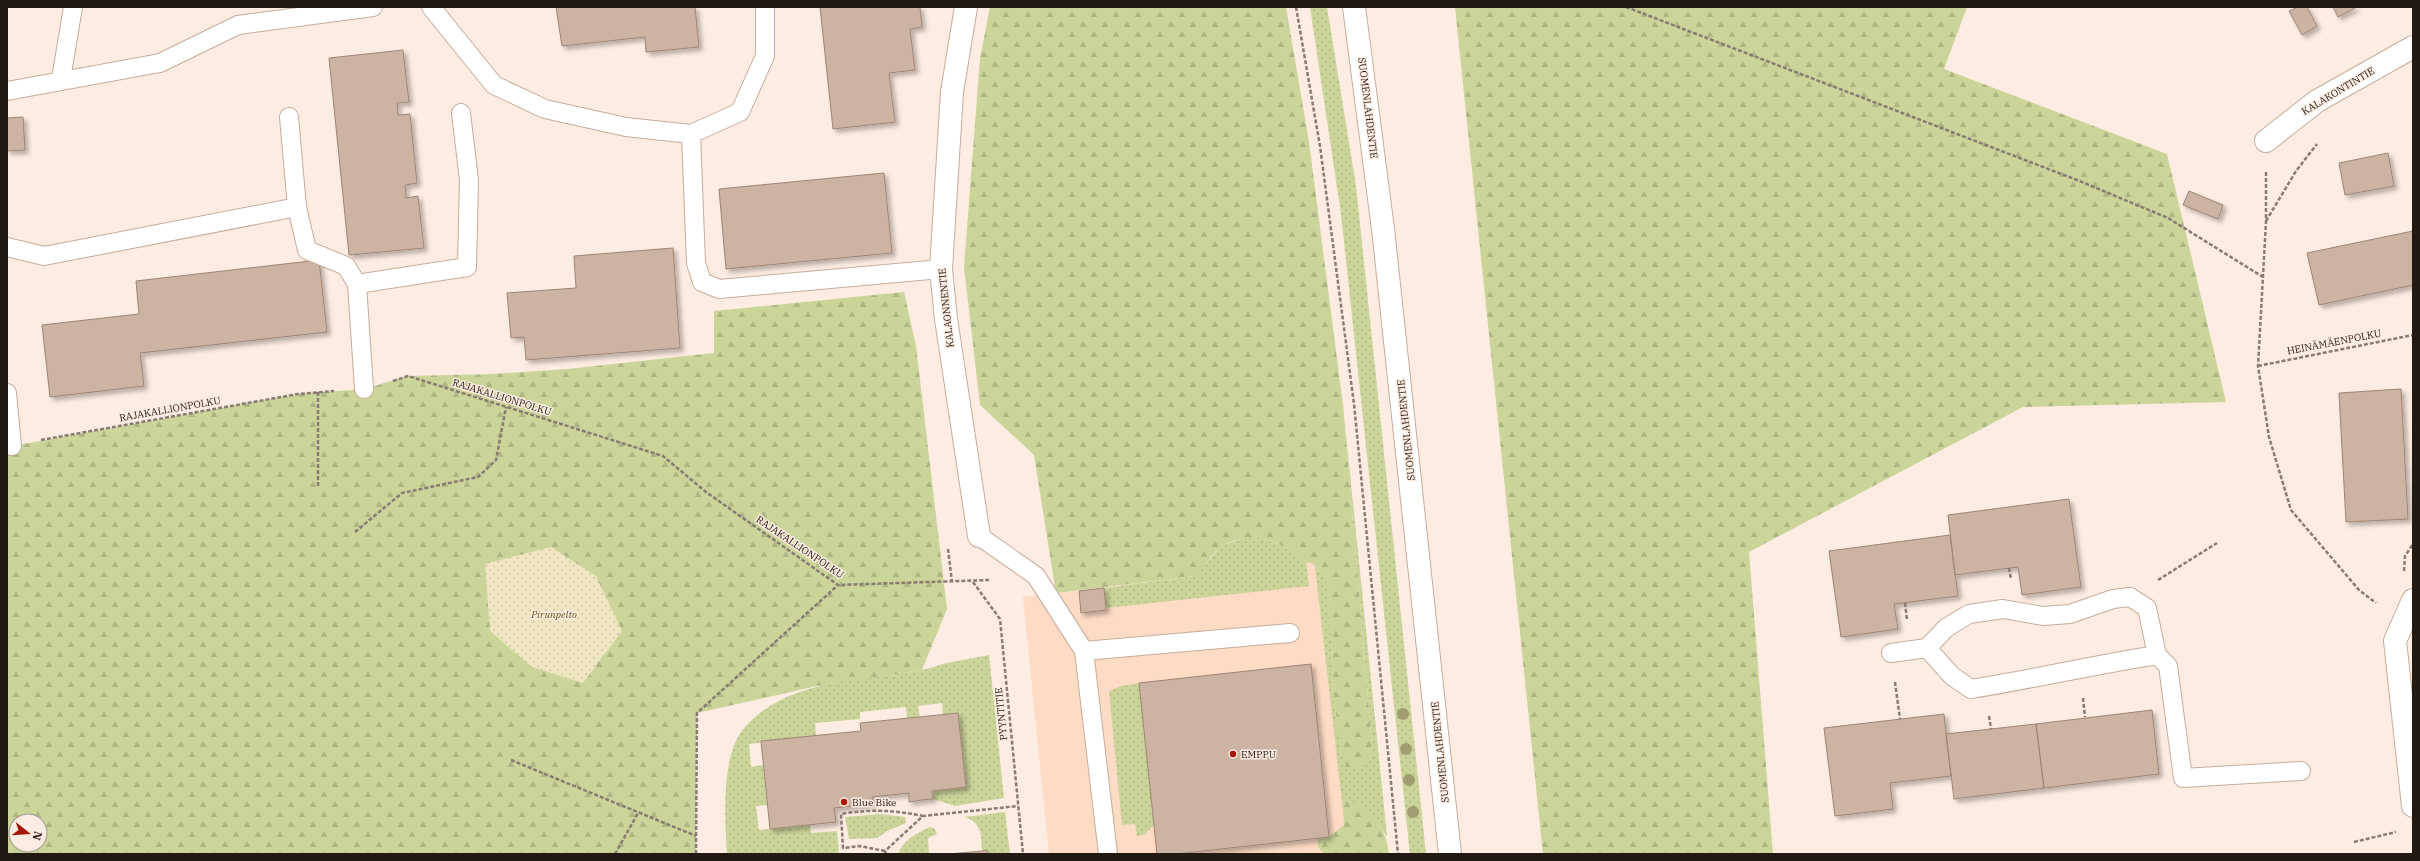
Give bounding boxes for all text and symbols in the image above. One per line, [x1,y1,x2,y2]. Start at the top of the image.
street label: SUOMENLAHDENTIE [1355,57,1381,159]
street label: KALAKONTINTIE [2299,64,2377,118]
street label: KALAONNENTIE [935,268,957,348]
street label: HEINÄMÄENPOLKU [2286,326,2382,358]
street label: RAJAKALLIONPOLKU [451,376,553,418]
street label: SUOMENLAHDENTIE [1394,379,1418,481]
street label: RAJAKALLIONPOLKU [118,394,222,424]
street label: RAJAKALLIONPOLKU [754,513,846,581]
park label: Pirunpelto [530,608,577,621]
street label: PYYNTITIE [992,687,1010,741]
street label: SUOMENLAHDENTIE [1428,701,1452,803]
place label: EMPPU [1241,748,1276,761]
marker: EMPPU [1228,749,1238,759]
place label: Blue Bike [852,796,896,809]
marker: Blue Bike [839,797,849,807]
north arrow [8,813,48,853]
text: N [30,830,46,842]

